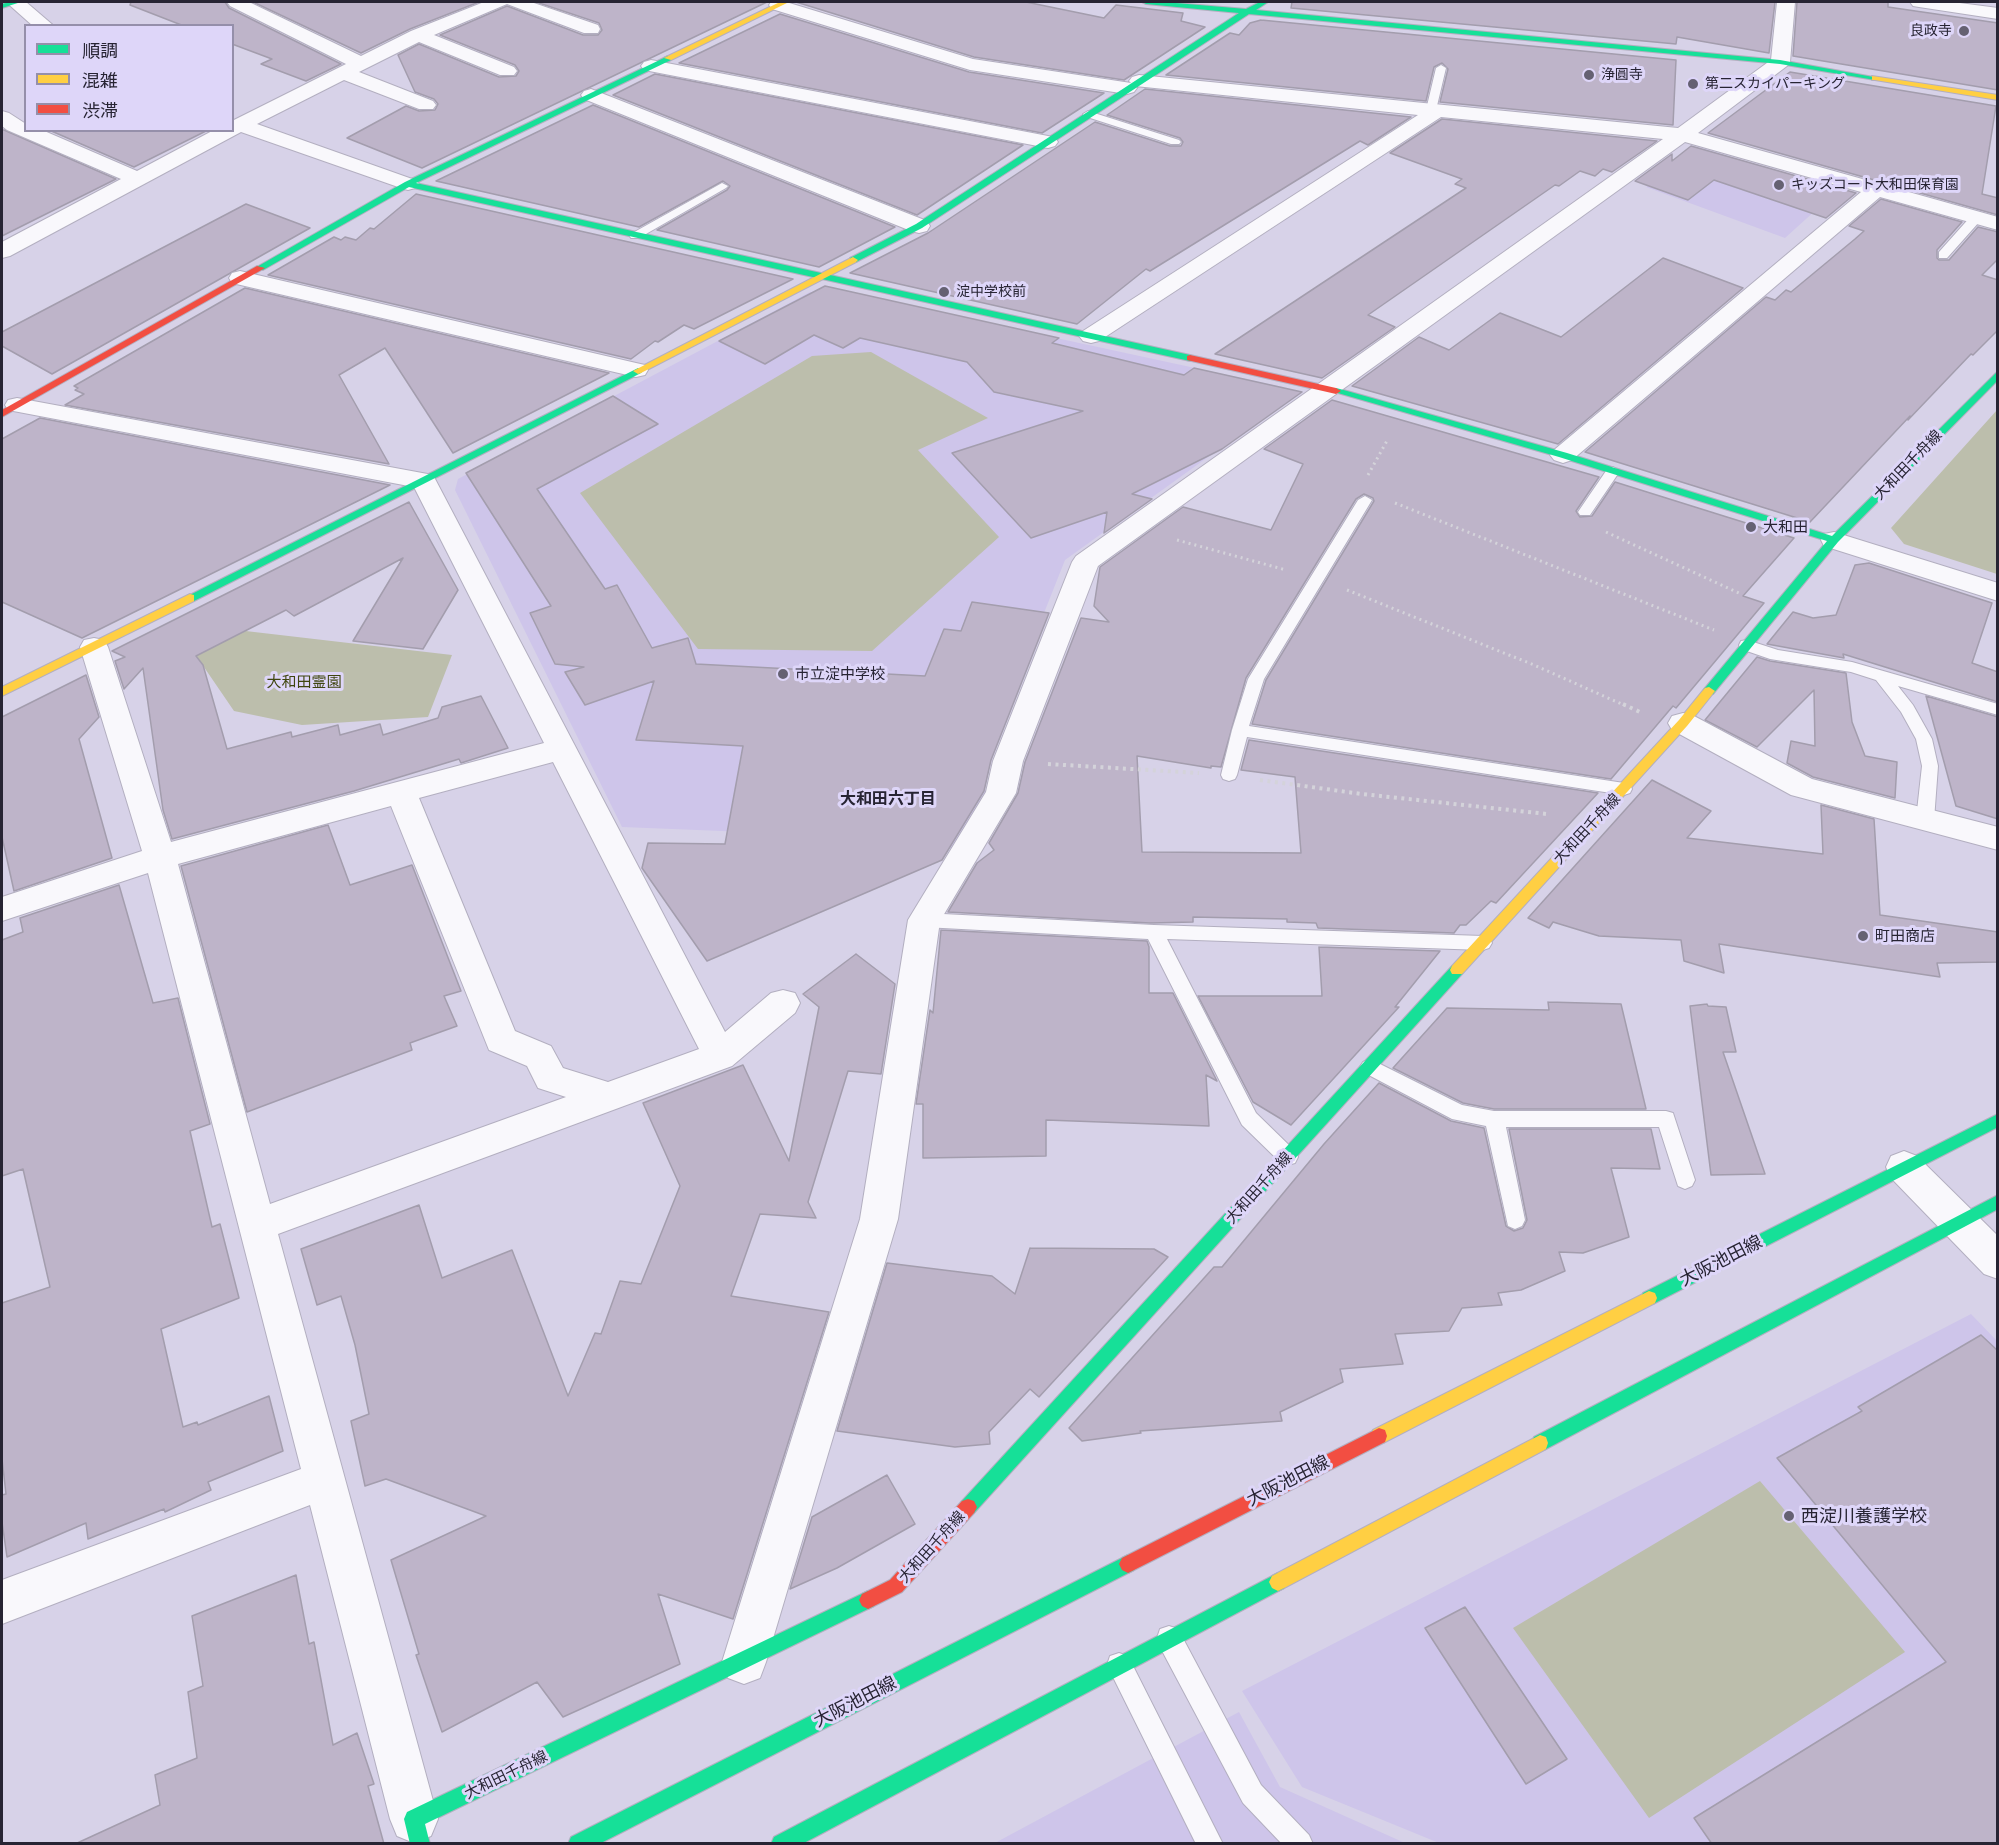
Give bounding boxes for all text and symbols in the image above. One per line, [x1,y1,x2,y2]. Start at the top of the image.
place label: 良政寺 [1910,23,1952,39]
legend [24,24,234,132]
marker: 良政寺 [1957,24,1971,38]
text: 順調 [82,40,118,61]
place label: 浄圓寺 [1601,67,1643,83]
marker: 浄圓寺 [1582,68,1596,82]
text: 混雑 [82,70,118,91]
place label: 第二スカイパーキング [1705,76,1845,92]
marker: 第二スカイパーキング [1686,77,1700,91]
text: 渋滞 [82,100,118,121]
place label: キッズコート大和田保育園 [1791,177,1959,193]
marker: キッズコート大和田保育園 [1772,178,1786,192]
place label: 淀中学校前 [956,284,1026,300]
marker: 淀中学校前 [937,285,951,299]
street label: 大和田千舟線 [1870,426,1946,504]
place label: 大和田 [1763,518,1808,536]
marker: 大和田 [1744,520,1758,534]
place label: 市立淀中学校 [795,665,885,683]
marker: 市立淀中学校 [776,667,790,681]
park label: 大和田霊園 [267,673,341,691]
district label: 大和田六丁目 [840,789,936,809]
street label: 大和田千舟線 [1550,790,1624,868]
place label: 町田商店 [1875,927,1935,945]
marker: 町田商店 [1856,929,1870,943]
street label: 大和田千舟線 [1222,1149,1296,1227]
street label: 大阪池田線 [1676,1231,1766,1291]
street label: 大阪池田線 [1243,1451,1333,1511]
place label: 西淀川養護学校 [1801,1505,1927,1527]
street label: 大和田千舟線 [895,1508,969,1586]
marker: 西淀川養護学校 [1782,1509,1796,1523]
street label: 大阪池田線 [810,1672,900,1732]
street label: 大和田千舟線 [462,1747,550,1803]

